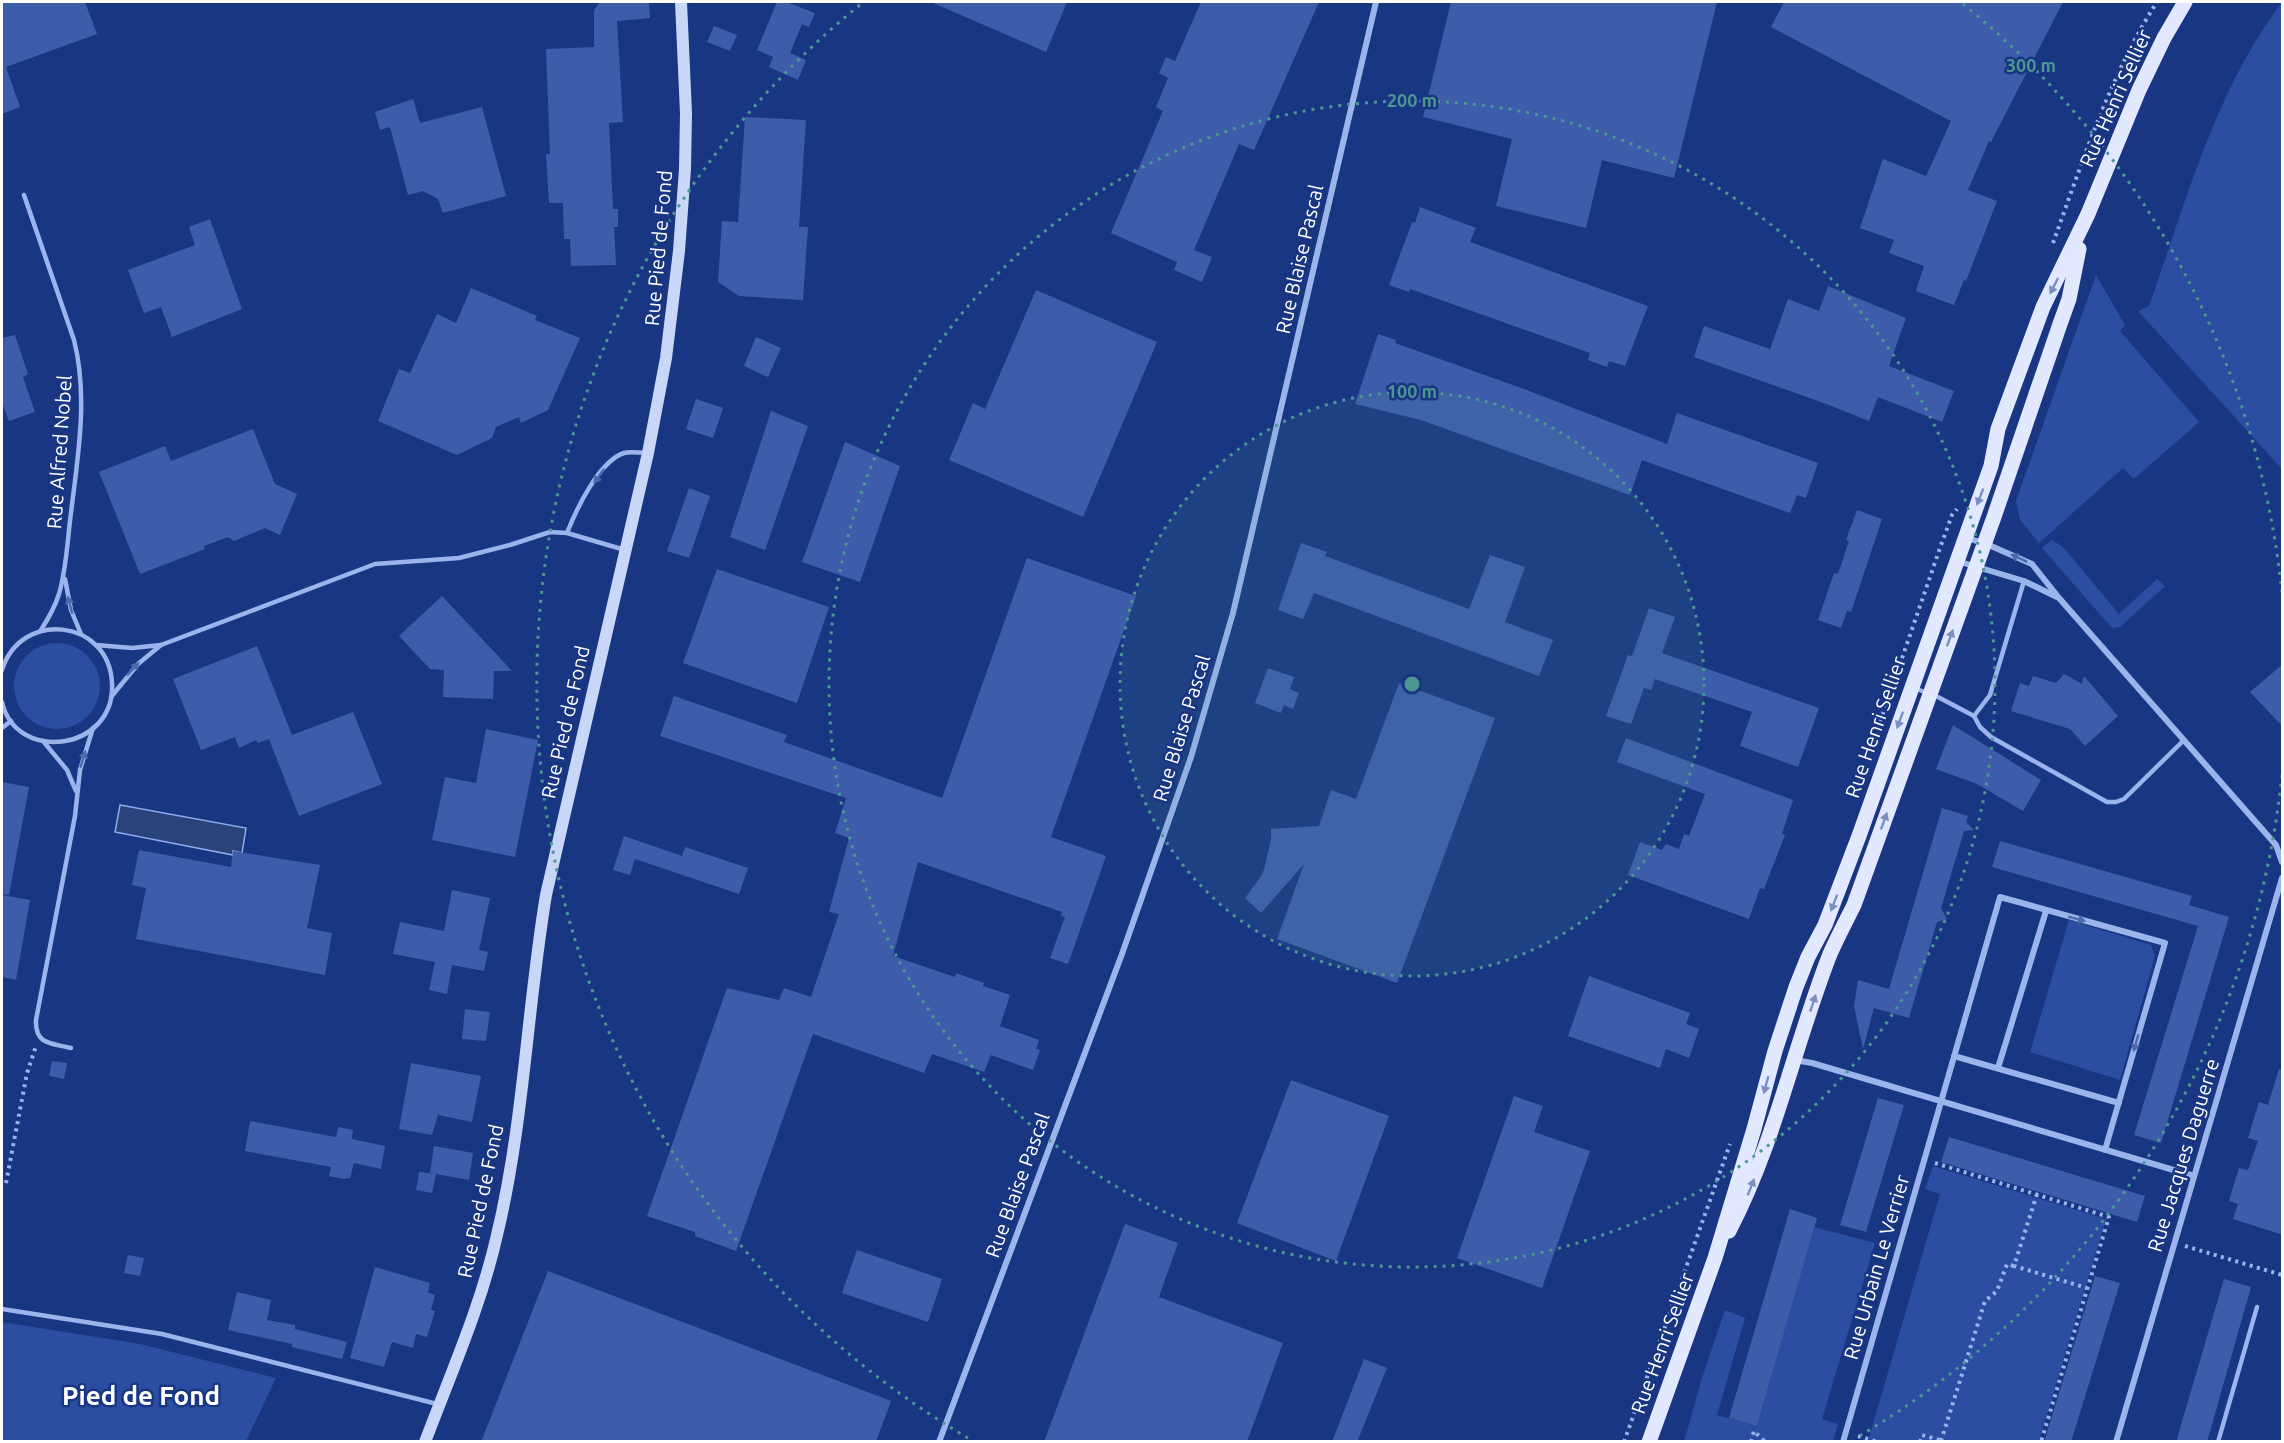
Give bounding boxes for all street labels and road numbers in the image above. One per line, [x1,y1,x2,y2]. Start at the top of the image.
street label: Rue Henri Sellier [2074,25,2156,170]
street label: Rue Pied de Fond [640,169,676,327]
street label: Rue Blaise Pascal [1271,182,1327,336]
street label: Rue Alfred Nobel [42,374,76,530]
street label: Rue Pied de Fond [536,643,594,801]
street label: Rue Blaise Pascal [1148,652,1214,804]
street label: Rue Henri Sellier [1840,653,1910,801]
street label: Rue Jacques Daguerre [2143,1056,2223,1254]
street label: Rue Blaise Pascal [980,1109,1054,1261]
street label: Rue Pied de Fond [453,1122,507,1280]
street label: Rue Urbain Le Verrier [1839,1172,1913,1362]
street label: Rue Henri Sellier [1626,1269,1698,1417]

